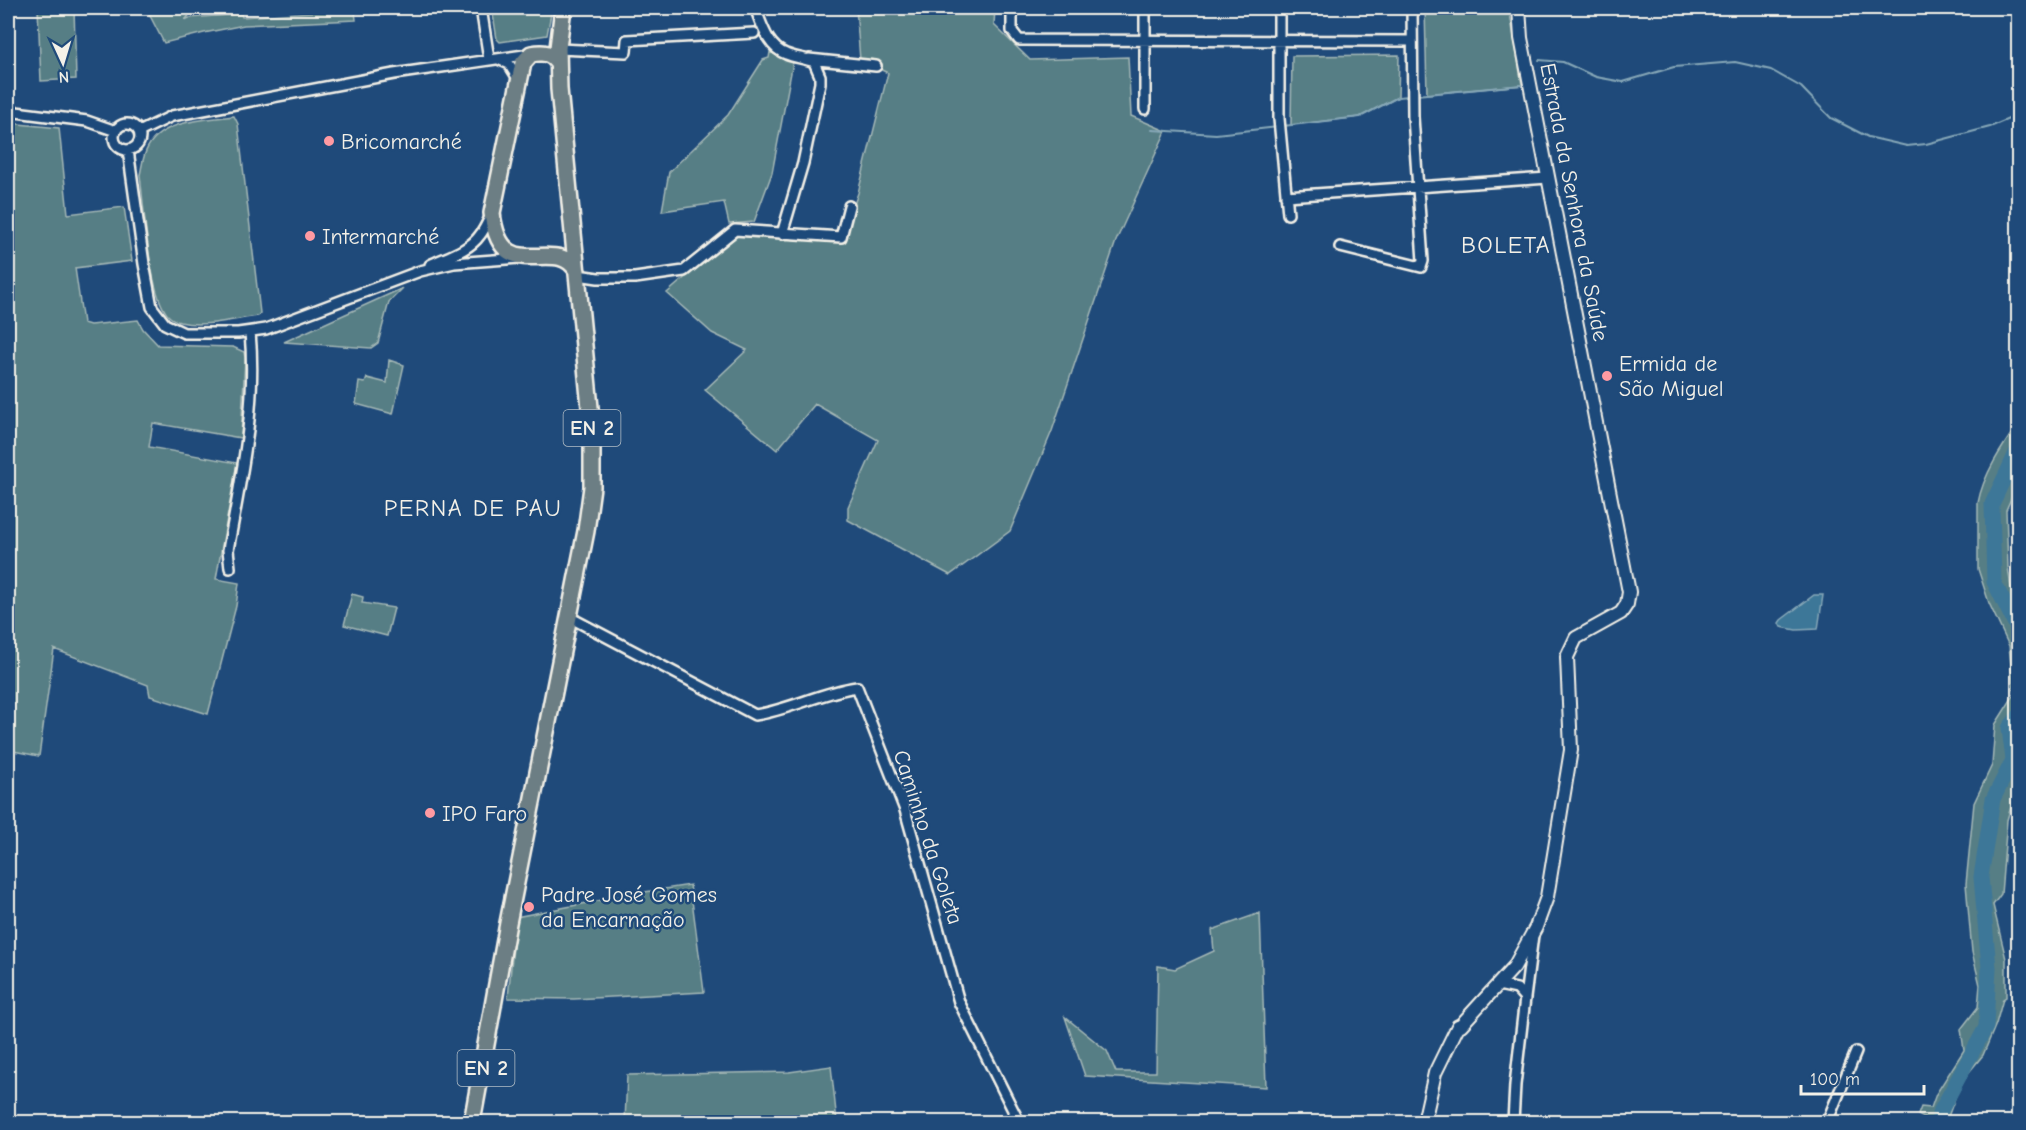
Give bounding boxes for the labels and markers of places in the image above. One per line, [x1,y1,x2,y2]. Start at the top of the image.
place label: Bricomarché [341,129,462,155]
marker: Bricomarché [322,134,336,148]
place label: Intermarché [322,224,439,250]
marker: Intermarché [303,229,317,243]
place label: Ermida de São Miguel [1619,351,1724,402]
marker: Ermida de São Miguel [1600,369,1614,383]
place label: IPO Faro [442,801,527,827]
marker: IPO Faro [423,806,437,820]
place label: Padre José Gomes da Encarnação [541,882,717,933]
marker: Padre José Gomes da Encarnação [522,900,536,914]

